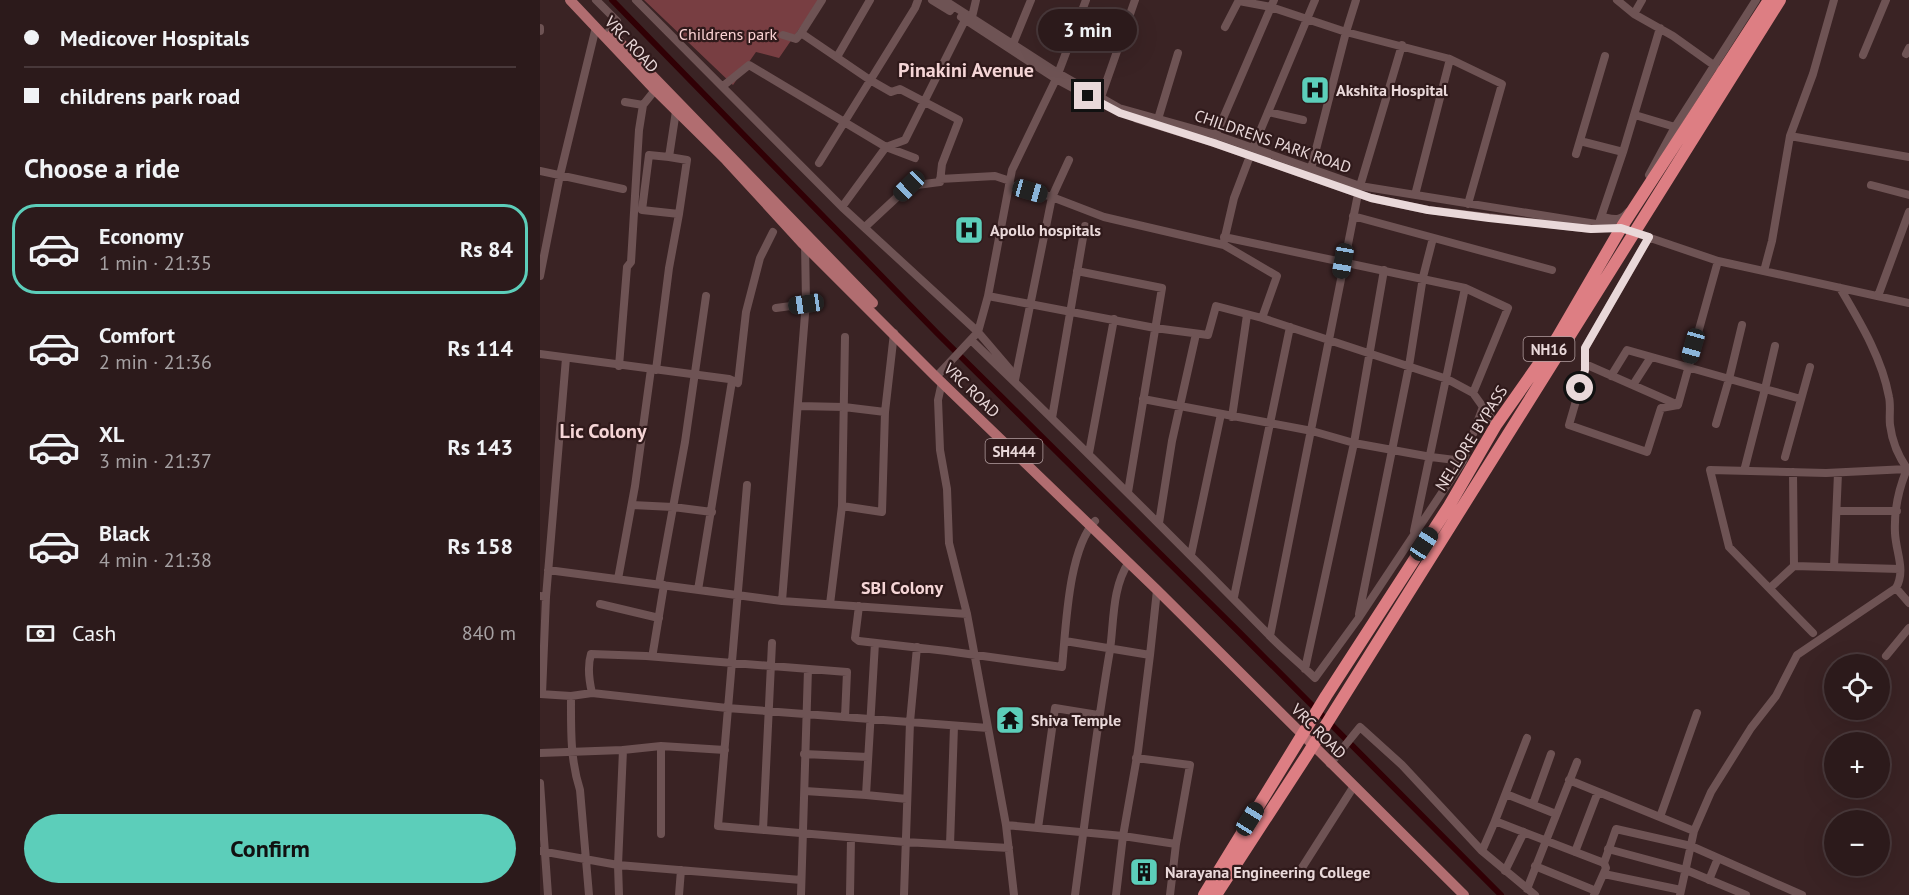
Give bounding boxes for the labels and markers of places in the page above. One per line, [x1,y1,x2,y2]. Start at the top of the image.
hospital icon: Akshita Hospital [1299,74,1331,106]
place label: Akshita Hospital [1336,80,1448,100]
hospital icon: Apollo hospitals [953,214,985,246]
place label: Apollo hospitals [990,220,1101,240]
temple icon: Shiva Temple [994,704,1026,736]
place label: Shiva Temple [1031,710,1121,730]
building icon: Narayana Engineering College [1128,856,1160,888]
place label: Narayana Engineering College [1165,862,1370,882]

